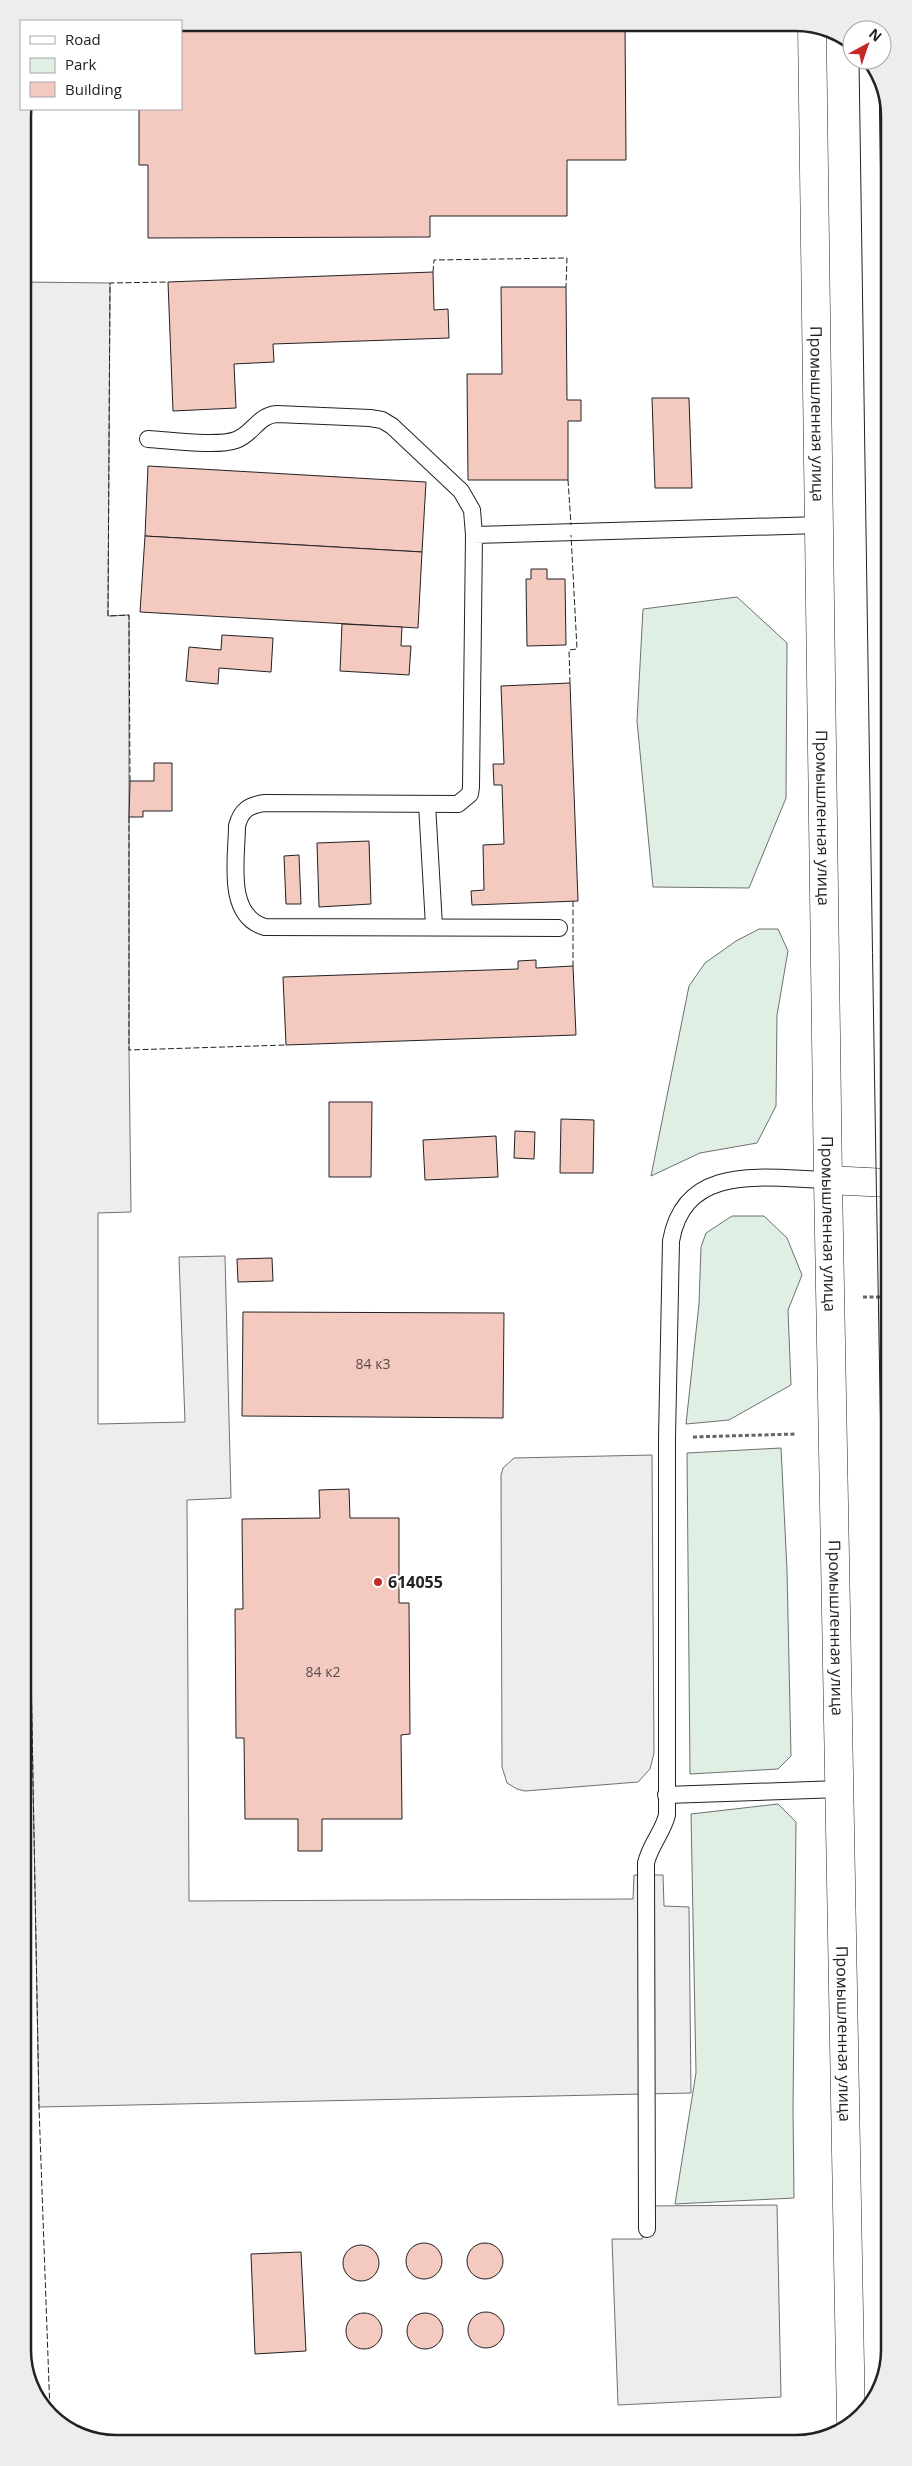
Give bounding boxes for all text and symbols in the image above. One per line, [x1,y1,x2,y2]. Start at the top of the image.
legend [20,20,182,110]
north arrow [842,20,892,70]
text: N [865,24,886,46]
text: Road [65,29,101,49]
text: Park [65,54,96,74]
text: Building [65,79,122,99]
street label: Промышленная улица [805,326,830,502]
street label: Промышленная улица [811,730,835,906]
street label: Промышленная улица [816,1136,841,1312]
house number: 84 к3 [356,1354,390,1373]
street label: Промышленная улица [824,1540,849,1716]
place label: 614055 [388,1571,443,1593]
marker: 614055 [372,1576,384,1588]
house number: 84 к2 [306,1662,340,1681]
street label: Промышленная улица [831,1946,856,2122]

